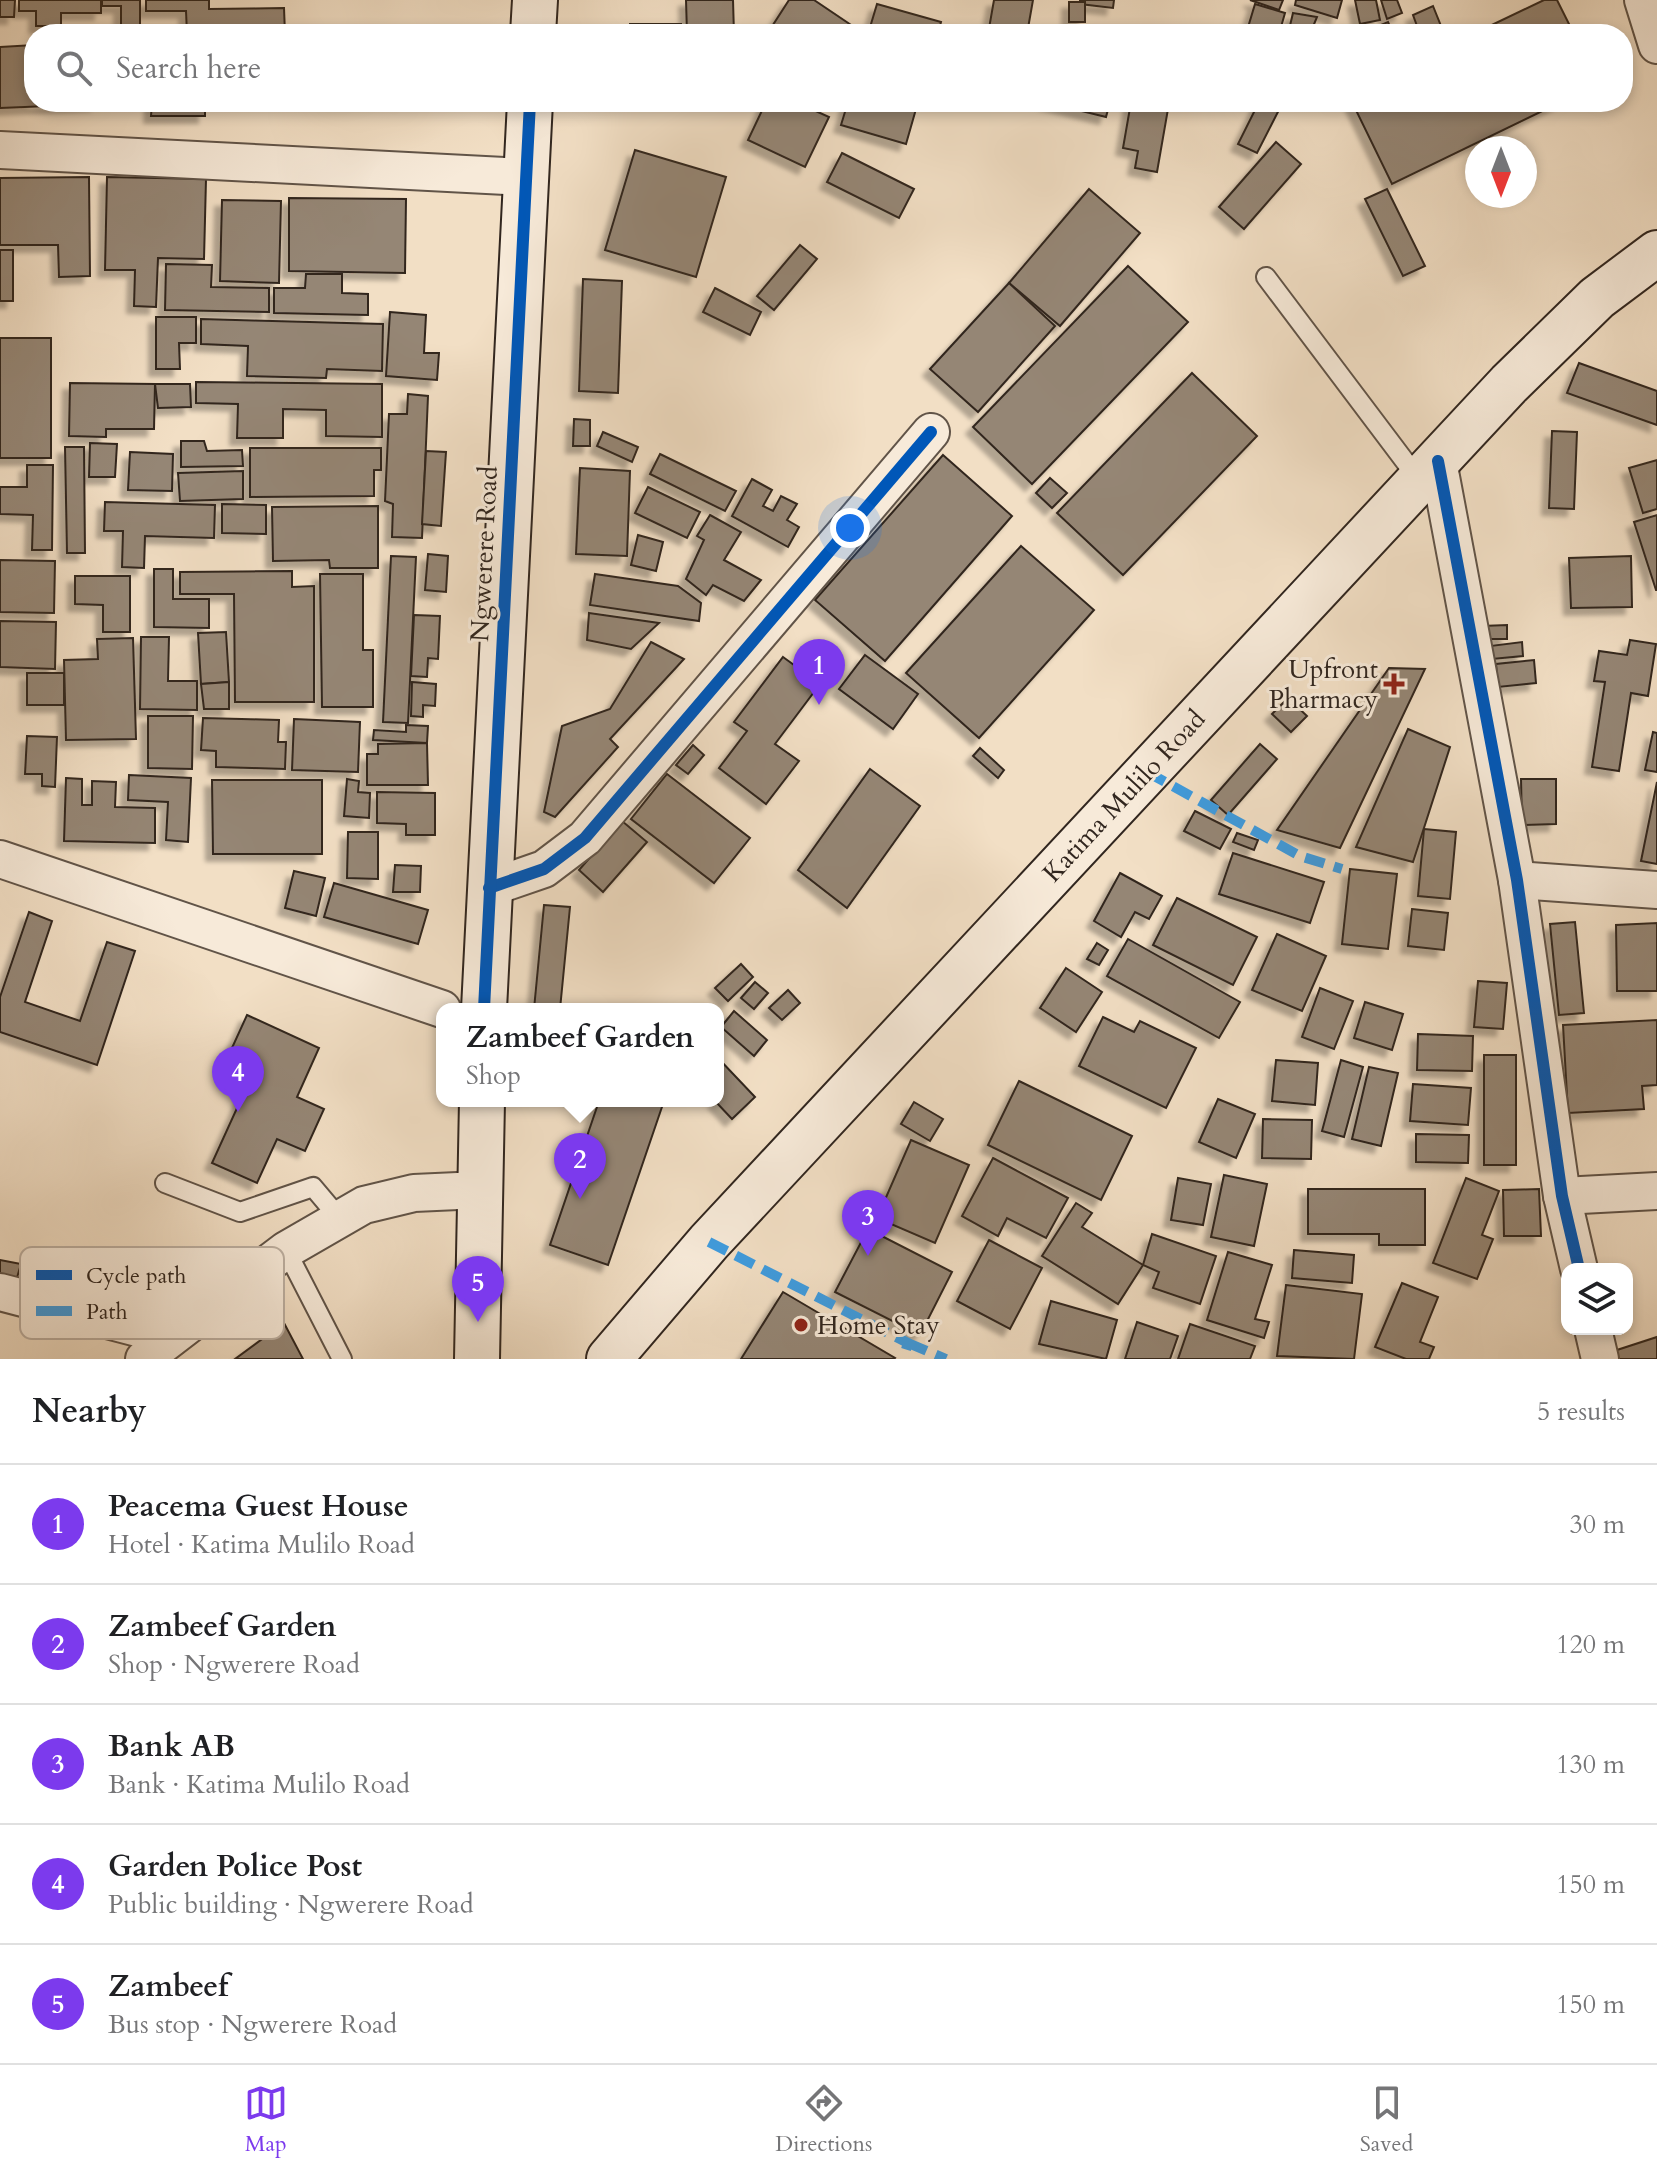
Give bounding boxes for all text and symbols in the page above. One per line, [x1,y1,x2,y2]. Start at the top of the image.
search box [24,24,1633,112]
icon: search [52,46,96,90]
text: Search here [116,48,261,89]
north arrow [1465,136,1537,208]
street label: Ngwerere Road [462,465,506,643]
your location [830,508,870,548]
pin: 1 [793,639,845,705]
place label: Upfront Pharmacy [1269,652,1378,717]
marker: Upfront Pharmacy [1385,675,1403,693]
street label: Katima Mulilo Road [1035,702,1213,890]
popup [436,1003,724,1107]
text: Zambeef Garden [466,1017,694,1058]
pin: 4 [212,1046,264,1112]
text: Shop [466,1058,521,1093]
pin: 2 [554,1133,606,1199]
pin: 3 [842,1190,894,1256]
legend [20,1247,284,1339]
pin: 5 [452,1256,504,1322]
text: Cycle path [86,1261,186,1291]
map controls [1561,1263,1633,1335]
button: layers [1561,1263,1633,1335]
text: Path [86,1297,128,1327]
place label: Home Stay [817,1308,940,1343]
marker: Home Stay [792,1316,810,1334]
text: Nearby [32,1388,147,1434]
text: 5 results [1537,1394,1625,1429]
text: Peacema Guest House [108,1486,409,1527]
text: 1 [51,1507,65,1542]
text: 30 m [1569,1507,1625,1542]
text: Hotel · Katima Mulilo Road [108,1527,415,1562]
text: Zambeef Garden [108,1606,336,1647]
text: 2 [51,1627,65,1662]
text: 120 m [1556,1627,1625,1662]
text: Shop · Ngwerere Road [108,1647,360,1682]
text: Bank AB [108,1726,235,1767]
text: 3 [51,1747,65,1782]
text: 130 m [1556,1747,1625,1782]
text: Bank · Katima Mulilo Road [108,1767,410,1802]
text: Garden Police Post [108,1846,362,1887]
text: 4 [51,1867,65,1902]
text: 150 m [1556,1867,1625,1902]
text: Public building · Ngwerere Road [108,1887,474,1922]
text: Zambeef [108,1966,228,2007]
text: 5 [51,1987,65,2022]
text: 150 m [1556,1987,1625,2022]
text: Bus stop · Ngwerere Road [108,2007,397,2042]
tab: Map [244,2081,288,2159]
tab: Directions [775,2081,872,2159]
tab: Saved [1360,2081,1413,2159]

